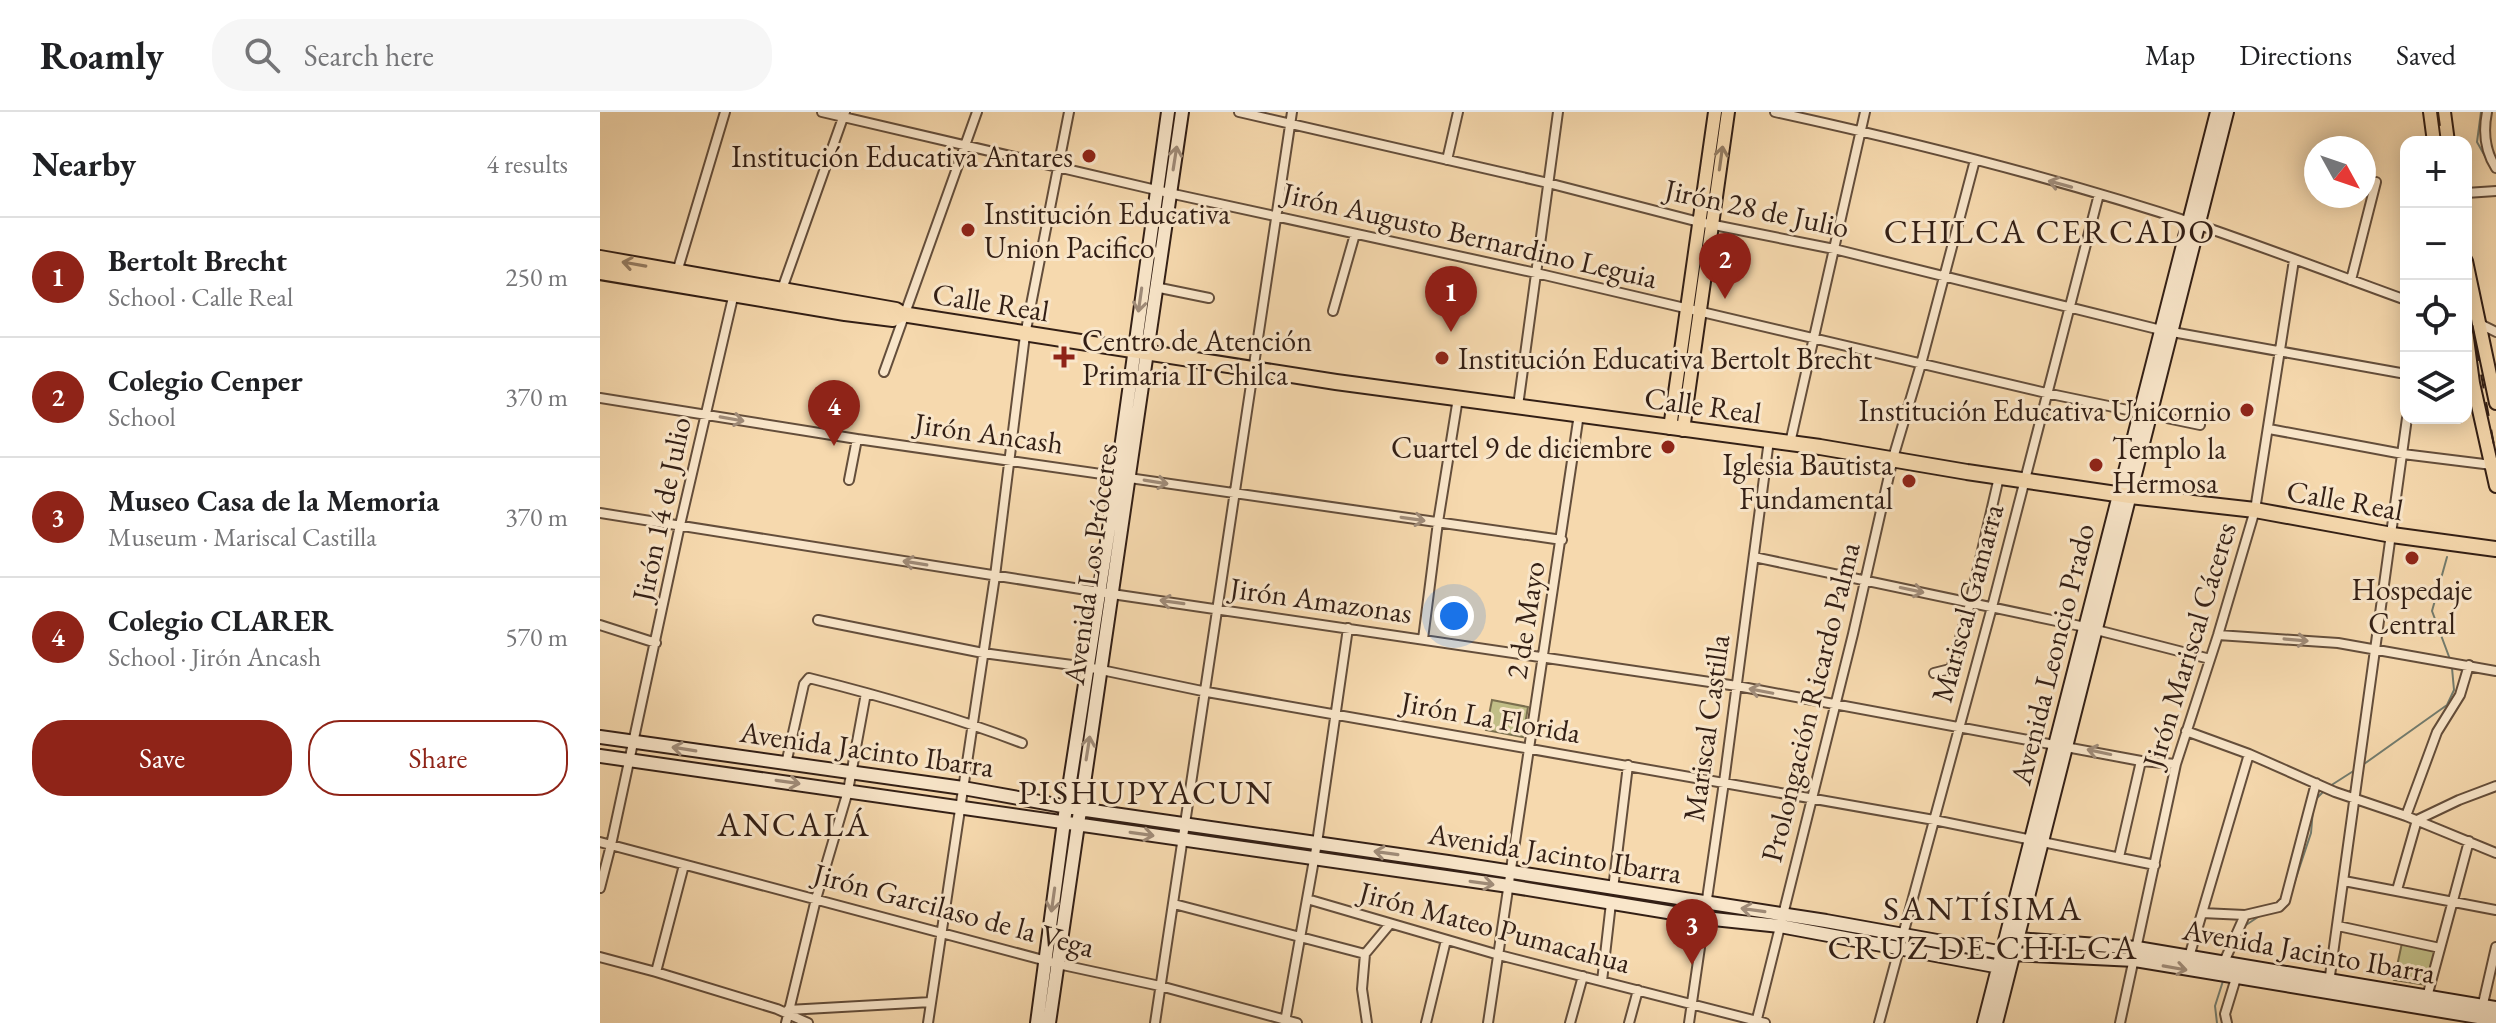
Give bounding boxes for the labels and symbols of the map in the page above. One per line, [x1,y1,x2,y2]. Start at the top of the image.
north arrow [2304,136,2376,208]
place label: Institución Educativa Antares [731,137,1073,176]
one-way arrow [1168,146,1183,171]
one-way arrow [1714,146,1729,171]
marker: Institución Educativa Antares [1080,147,1098,165]
street label: Jirón 28 de Julio [1658,169,1853,247]
street label: Jirón Augusto Bernardino Leguia [1276,172,1661,297]
one-way arrow [2048,175,2074,190]
place label: Institución Educativa Union Pacifico [984,194,1230,267]
district label: CHILCA CERCADO [1884,209,2216,253]
marker: Institución Educativa Union Pacifico [959,221,977,239]
pin: 2 [1699,233,1751,299]
one-way arrow [622,256,647,271]
pin: 1 [1425,266,1477,332]
street label: Calle Real [930,274,1052,330]
one-way arrow [1132,287,1147,312]
place label: Centro de Atención Primaria II Chilca [1082,321,1312,394]
place label: Institución Educativa Bertolt Brecht [1458,339,1873,378]
marker: Centro de Atención Primaria II Chilca [1053,346,1075,368]
marker: Institución Educativa Bertolt Brecht [1433,349,1451,367]
street label: Calle Real [1642,378,1764,432]
pin: 4 [808,380,860,446]
place label: Institución Educativa Unicornio [1859,391,2231,430]
marker: Institución Educativa Unicornio [2238,401,2256,419]
street label: Jirón Ancash [909,403,1066,463]
one-way arrow [719,412,745,427]
street label: Jirón 14 de Julio [622,413,700,608]
place label: Cuartel 9 de diciembre [1391,428,1652,467]
place label: Templo la Hermosa [2112,429,2226,502]
marker: Cuartel 9 de diciembre [1659,438,1677,456]
street label: Avenida Los Próceres [1054,441,1126,688]
place label: Iglesia Bautista Fundamental [1723,445,1893,518]
marker: Templo la Hermosa [2087,456,2105,474]
street label: Calle Real [2284,471,2406,529]
marker: Iglesia Bautista Fundamental [1900,472,1918,490]
one-way arrow [1143,475,1168,490]
street label: Mariscal Gamarra [1922,500,2012,706]
one-way arrow [1400,512,1425,527]
street label: Jirón Mariscal Cáceres [2132,518,2245,775]
street label: Avenida Leoncio Prado [2000,519,2103,790]
street label: Prolongación Ricardo Palma [1751,538,1869,866]
marker: Hospedaje Central [2403,549,2421,567]
one-way arrow [902,555,928,570]
street label: 2 de Mayo [1496,558,1554,682]
street label: Jirón Amazonas [1225,568,1415,632]
place label: Hospedaje Central [2351,570,2473,643]
one-way arrow [1899,583,1925,598]
one-way arrow [1159,594,1185,609]
your location [1434,596,1474,636]
street label: Mariscal Castilla [1674,632,1738,824]
one-way arrow [2282,633,2309,648]
street label: Jirón La Florida [1395,682,1584,752]
one-way arrow [1749,682,1774,697]
street label: Avenida Jacinto Ibarra [737,712,996,786]
one-way arrow [1082,735,1097,761]
one-way arrow [672,741,698,756]
one-way arrow [2087,744,2113,759]
district label: PISHUPYACUN [1018,770,1274,814]
one-way arrow [775,775,800,790]
district label: ANCALÁ [716,802,871,846]
street label: Avenida Jacinto Ibarra [1425,814,1684,892]
one-way arrow [1129,827,1154,842]
one-way arrow [1374,845,1399,860]
street label: Jirón Garcilaso de la Vega [806,853,1099,966]
street label: Jirón Mateo Pumacahua [1352,871,1635,982]
one-way arrow [1469,876,1494,891]
district label: SANTÍSIMA CRUZ DE CHILCA [1827,886,2139,969]
one-way arrow [1045,887,1060,912]
pin: 3 [1666,899,1718,965]
one-way arrow [1741,902,1766,917]
street label: Avenida Jacinto Ibarra [2179,909,2438,992]
one-way arrow [2162,961,2187,976]

